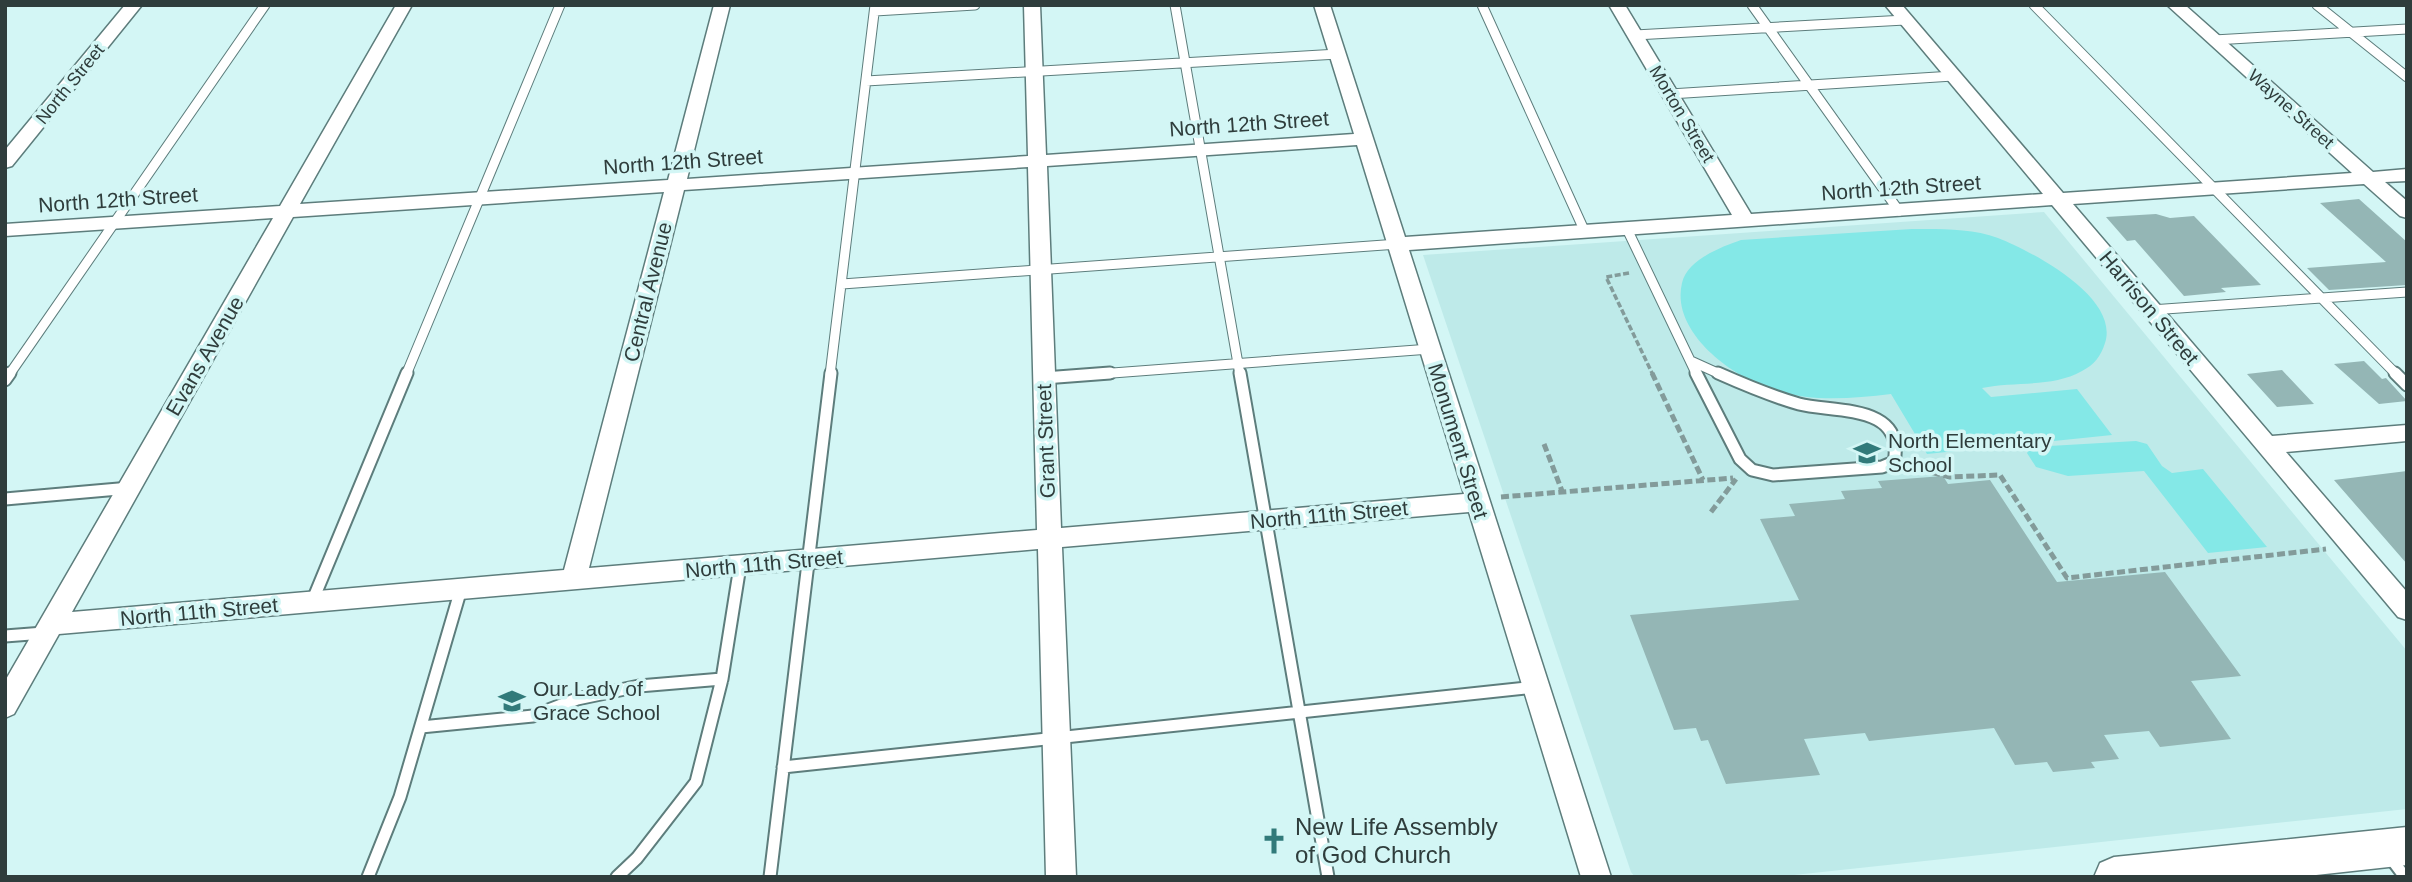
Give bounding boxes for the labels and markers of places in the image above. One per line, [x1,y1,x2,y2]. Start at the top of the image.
place label: North Elementary School [1888,429,2052,476]
school or university icon: North Elementary School [1852,438,1882,468]
place label: Our Lady of Grace School [533,677,660,724]
school or university icon: Our Lady of Grace School [497,686,527,716]
place label: New Life Assembly of God Church [1295,813,1498,868]
church icon: New Life Assembly of God Church [1259,826,1289,856]

